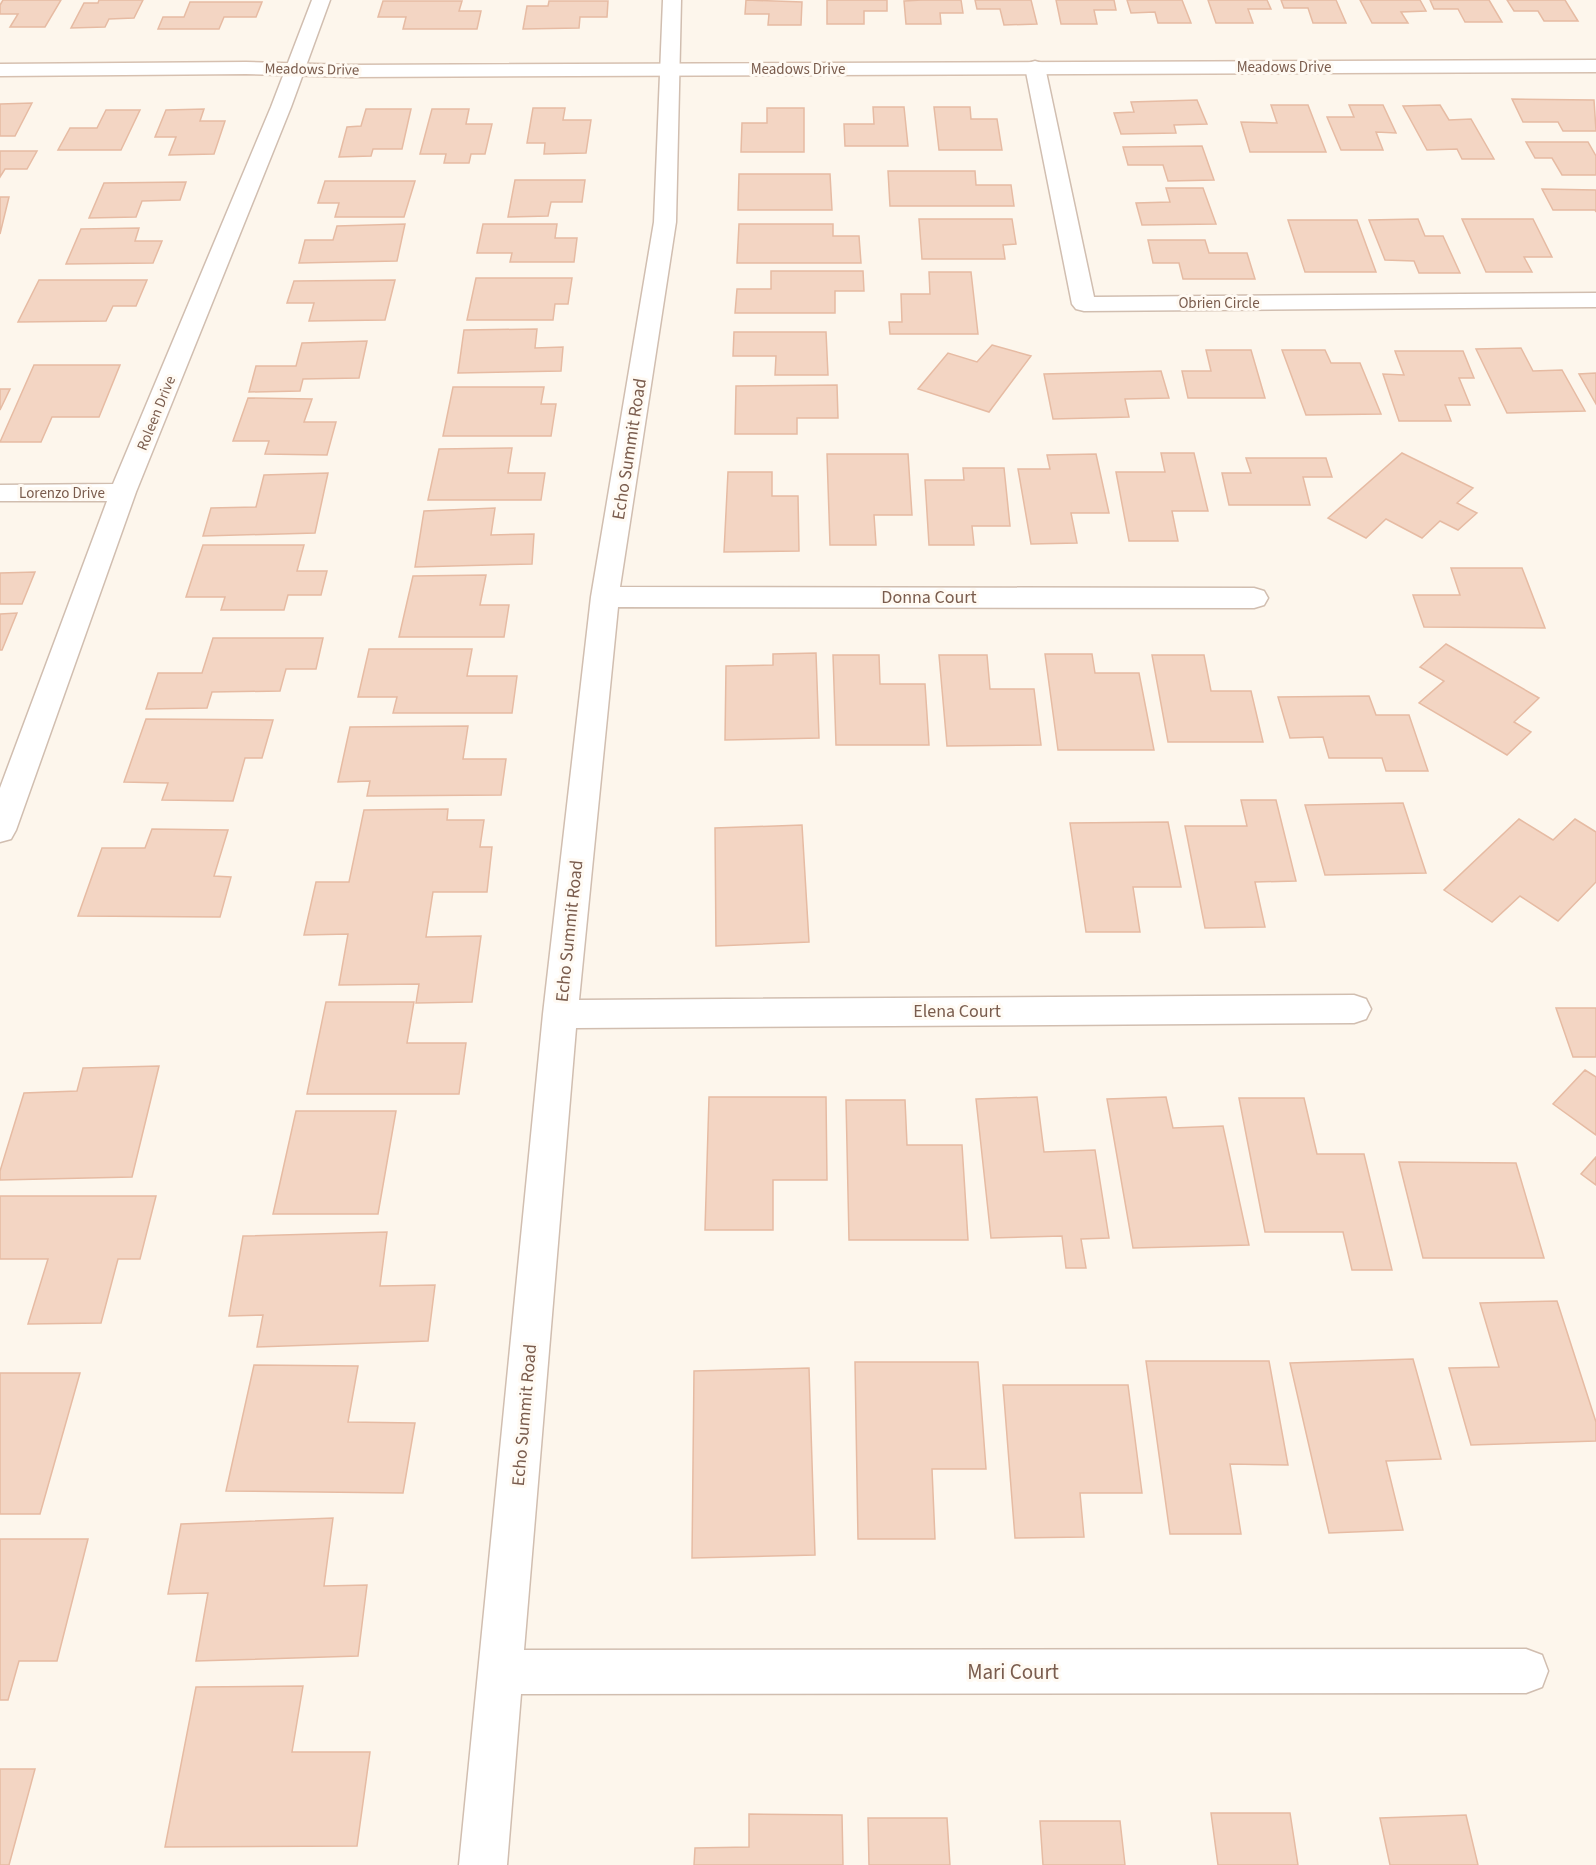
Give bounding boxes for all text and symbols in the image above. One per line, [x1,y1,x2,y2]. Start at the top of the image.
street label: Meadows Drive [1237,57,1331,78]
street label: Meadows Drive [264,58,360,81]
street label: Meadows Drive [751,59,845,80]
street label: Obrien Circle [1178,293,1260,314]
street label: Roleen Drive [132,373,181,454]
street label: Echo Summit Road [606,377,653,521]
street label: Lorenzo Drive [19,483,105,504]
street label: Donna Court [881,585,977,610]
street label: Echo Summit Road [550,859,589,1003]
street label: Elena Court [913,999,1001,1024]
street label: Echo Summit Road [506,1343,543,1487]
street label: Mari Court [967,1657,1059,1687]

